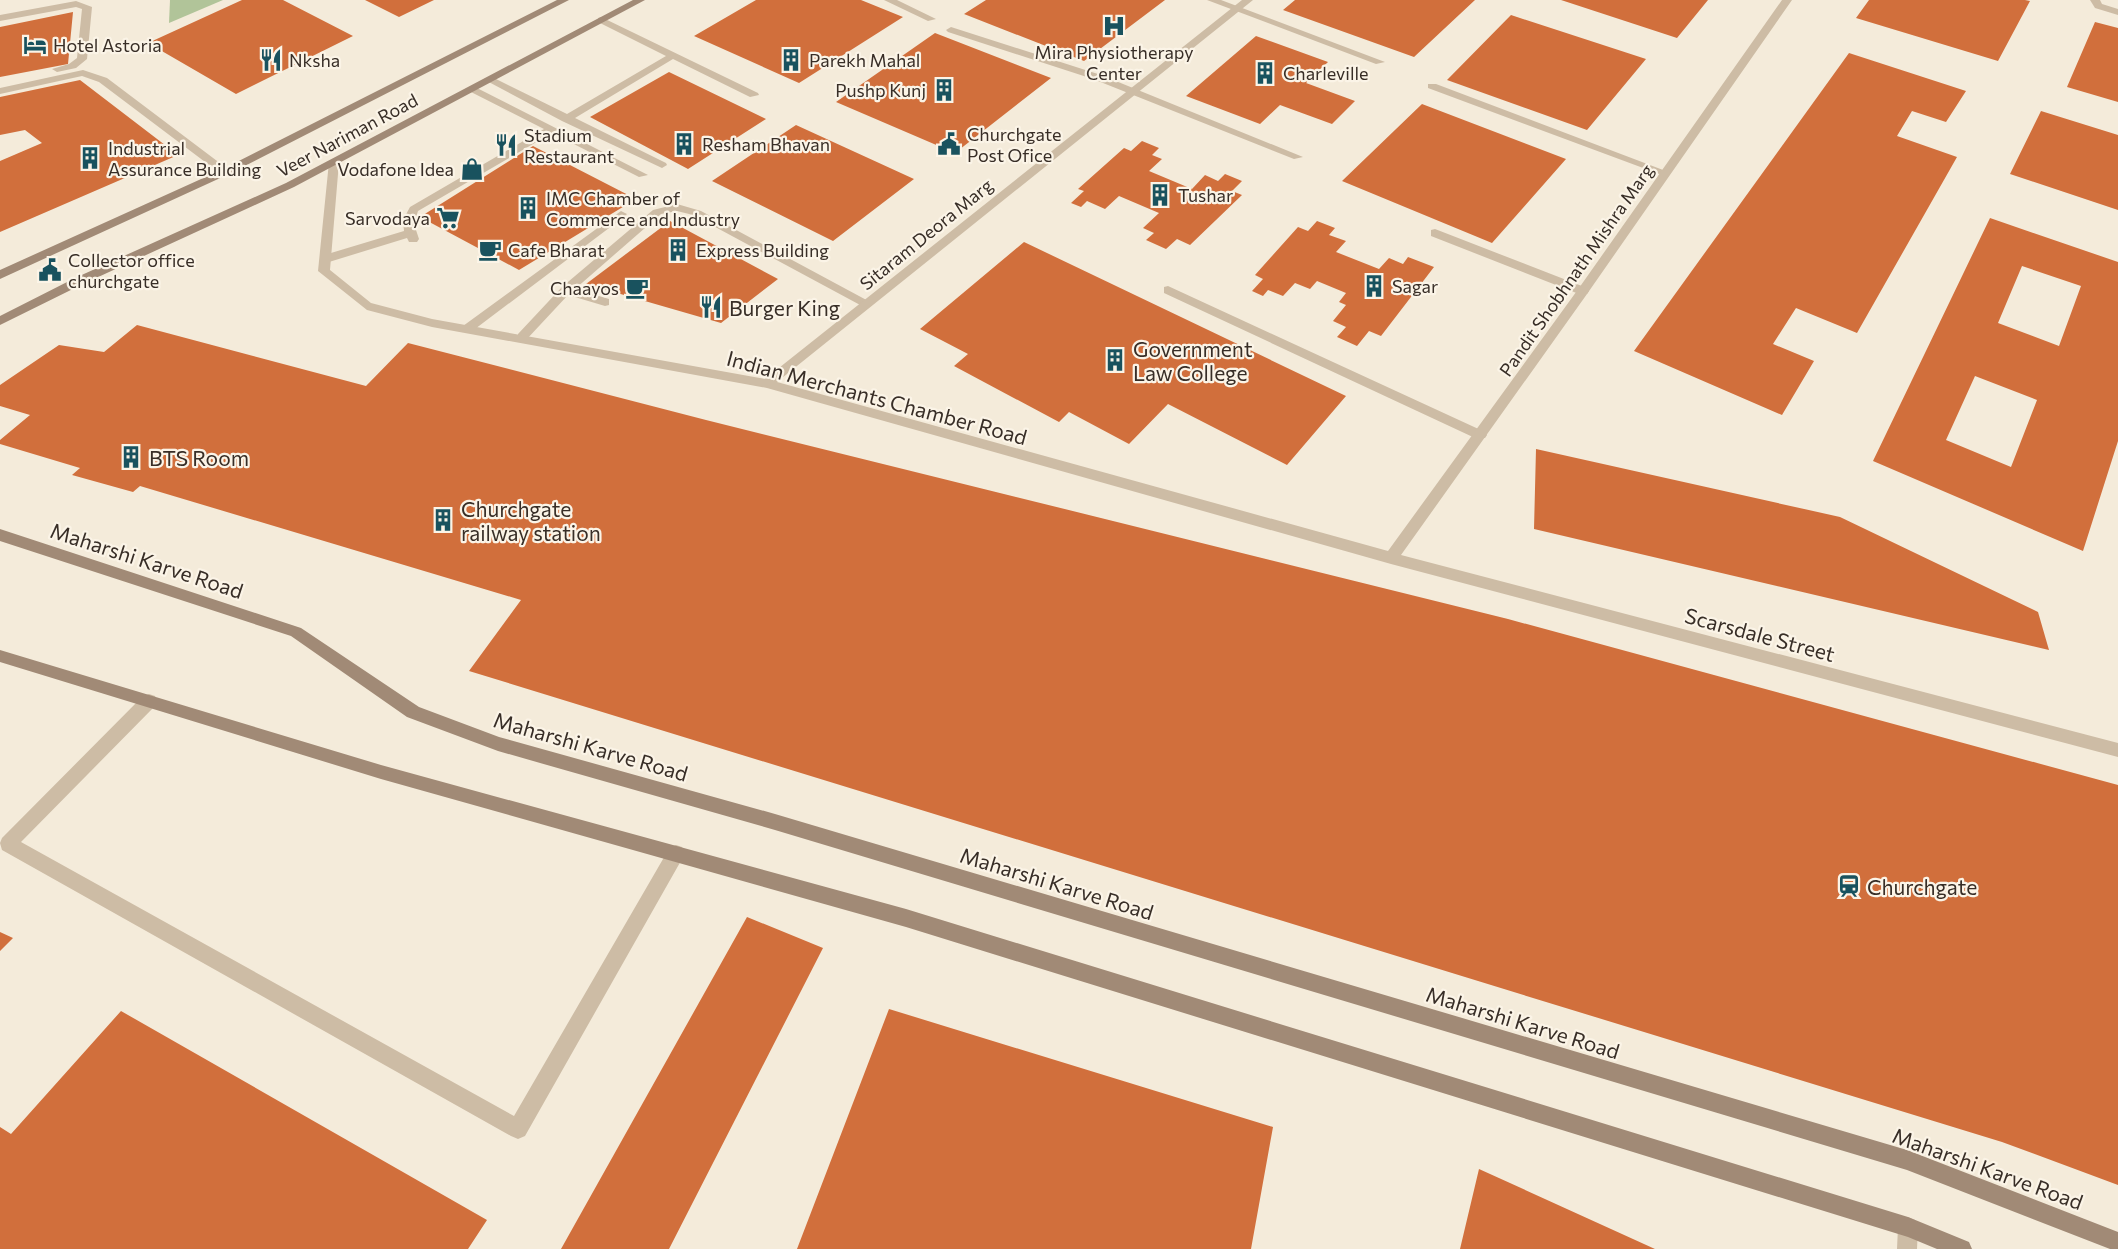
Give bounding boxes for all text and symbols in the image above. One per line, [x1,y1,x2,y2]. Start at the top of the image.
hospital icon: Mira Physiotherapy Center [1101,13,1127,39]
hotel icon: Hotel Astoria [22,32,48,58]
place label: Hotel Astoria [53,34,162,56]
place label: Mira Physiotherapy Center [1034,41,1194,84]
restaurant icon: Nksha [258,47,284,73]
building icon: Parekh Mahal [778,47,804,73]
place label: Nksha [289,49,340,71]
place label: Parekh Mahal [809,49,920,71]
building icon: Charleville [1252,60,1278,86]
place label: Charleville [1283,62,1369,84]
building icon: Pushp Kunj [931,77,957,103]
place label: Pushp Kunj [835,79,926,101]
street label: Veer Nariman Road [273,89,421,181]
place label: Churchgate Post Ofice [967,123,1062,166]
place label: Stadium Restaurant [524,124,614,167]
building icon: Resham Bhavan [671,131,697,157]
public building icon: Churchgate Post Ofice [936,131,962,157]
restaurant icon: Stadium Restaurant [493,132,519,158]
place label: Resham Bhavan [702,133,830,155]
place label: Industrial Assurance Building [108,137,262,180]
building icon: Industrial Assurance Building [77,145,103,171]
shop icon: Vodafone Idea [459,156,485,182]
place label: Vodafone Idea [337,158,454,180]
street label: Pandit Shobhnath Mishra Marg [1494,159,1658,380]
street label: Sitaram Deora Marg [855,174,997,294]
building icon: Tushar [1147,182,1173,208]
place label: Tushar [1178,184,1233,206]
place label: IMC Chamber of Commerce and Industry [546,187,740,230]
building icon: IMC Chamber of Commerce and Industry [515,195,541,221]
supermarket icon: Sarvodaya [435,205,461,231]
place label: Sarvodaya [345,207,430,229]
cafe icon: Cafe Bharat [477,237,503,263]
building icon: Express Building [665,237,691,263]
place label: Cafe Bharat [508,239,605,261]
place label: Express Building [696,239,829,261]
place label: Collector office churchgate [68,249,195,292]
public building icon: Collector office churchgate [37,257,63,283]
building icon: Sagar [1361,273,1387,299]
cafe icon: Chaayos [624,275,650,301]
place label: Sagar [1392,275,1438,297]
place label: Chaayos [550,277,619,299]
restaurant icon: Burger King [698,294,724,320]
place label: Burger King [729,295,840,320]
place label: Government Law College [1133,336,1253,385]
street label: Indian Merchants Chamber Road [724,345,1030,449]
building icon: Government Law College [1102,347,1128,373]
building icon: BTS Room [118,444,144,470]
place label: BTS Room [149,445,249,470]
place label: Churchgate railway station [461,496,601,545]
building icon: Churchgate railway station [430,507,456,533]
street label: Maharshi Karve Road [48,517,246,603]
street label: Scarsdale Street [1682,602,1838,666]
street label: Maharshi Karve Road [491,706,691,786]
street label: Maharshi Karve Road [957,842,1157,924]
station icon: Churchgate [1836,873,1862,899]
place label: Churchgate [1867,874,1977,899]
street label: Maharshi Karve Road [1423,981,1623,1063]
street label: Maharshi Karve Road [1889,1122,2087,1214]

